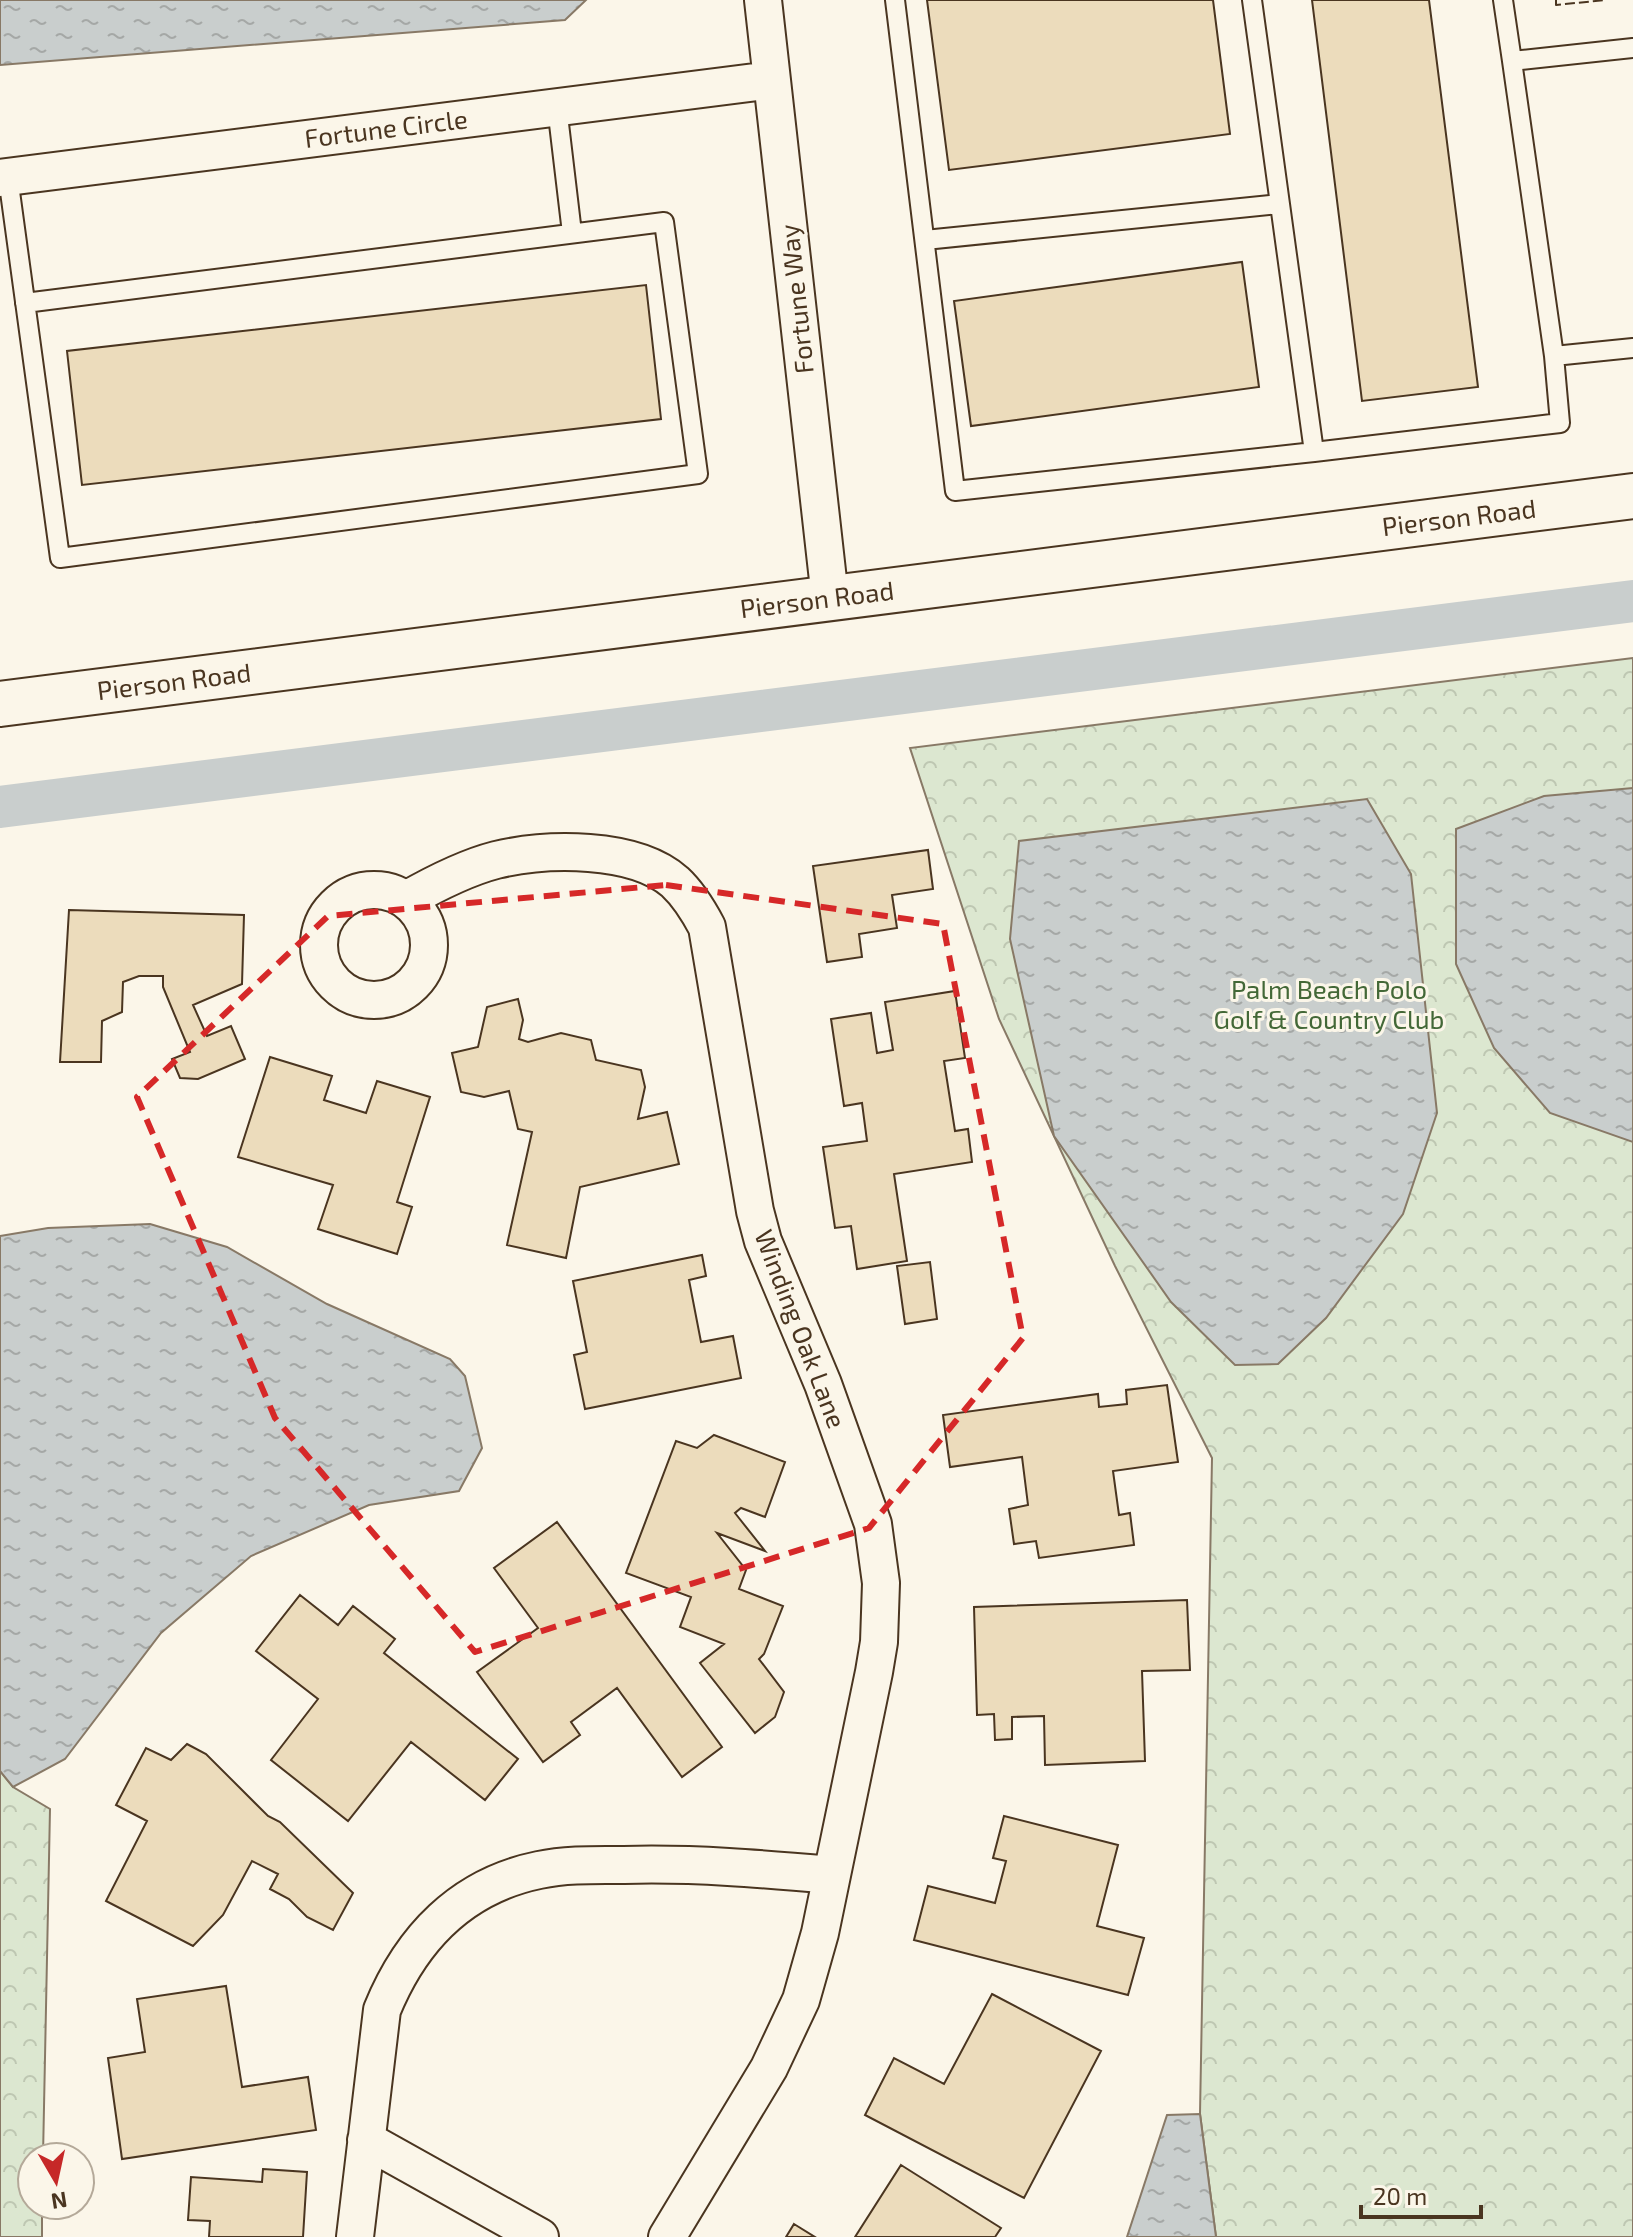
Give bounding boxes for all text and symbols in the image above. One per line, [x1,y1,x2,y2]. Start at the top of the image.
street label: Fortune Circle [302,102,469,153]
street label: Fortune Way [772,223,819,376]
street label: Pierson Road [1380,492,1538,541]
street label: Pierson Road [738,574,896,623]
street label: Pierson Road [95,656,253,705]
park label: Palm Beach Polo Golf & Country Club [1214,973,1444,1034]
street label: Winding Oak Lane [749,1225,854,1432]
north arrow [16,2141,96,2221]
scale bar [1361,2169,1481,2219]
text: 20 m [1373,2181,1427,2210]
text: N [49,2188,69,2216]

